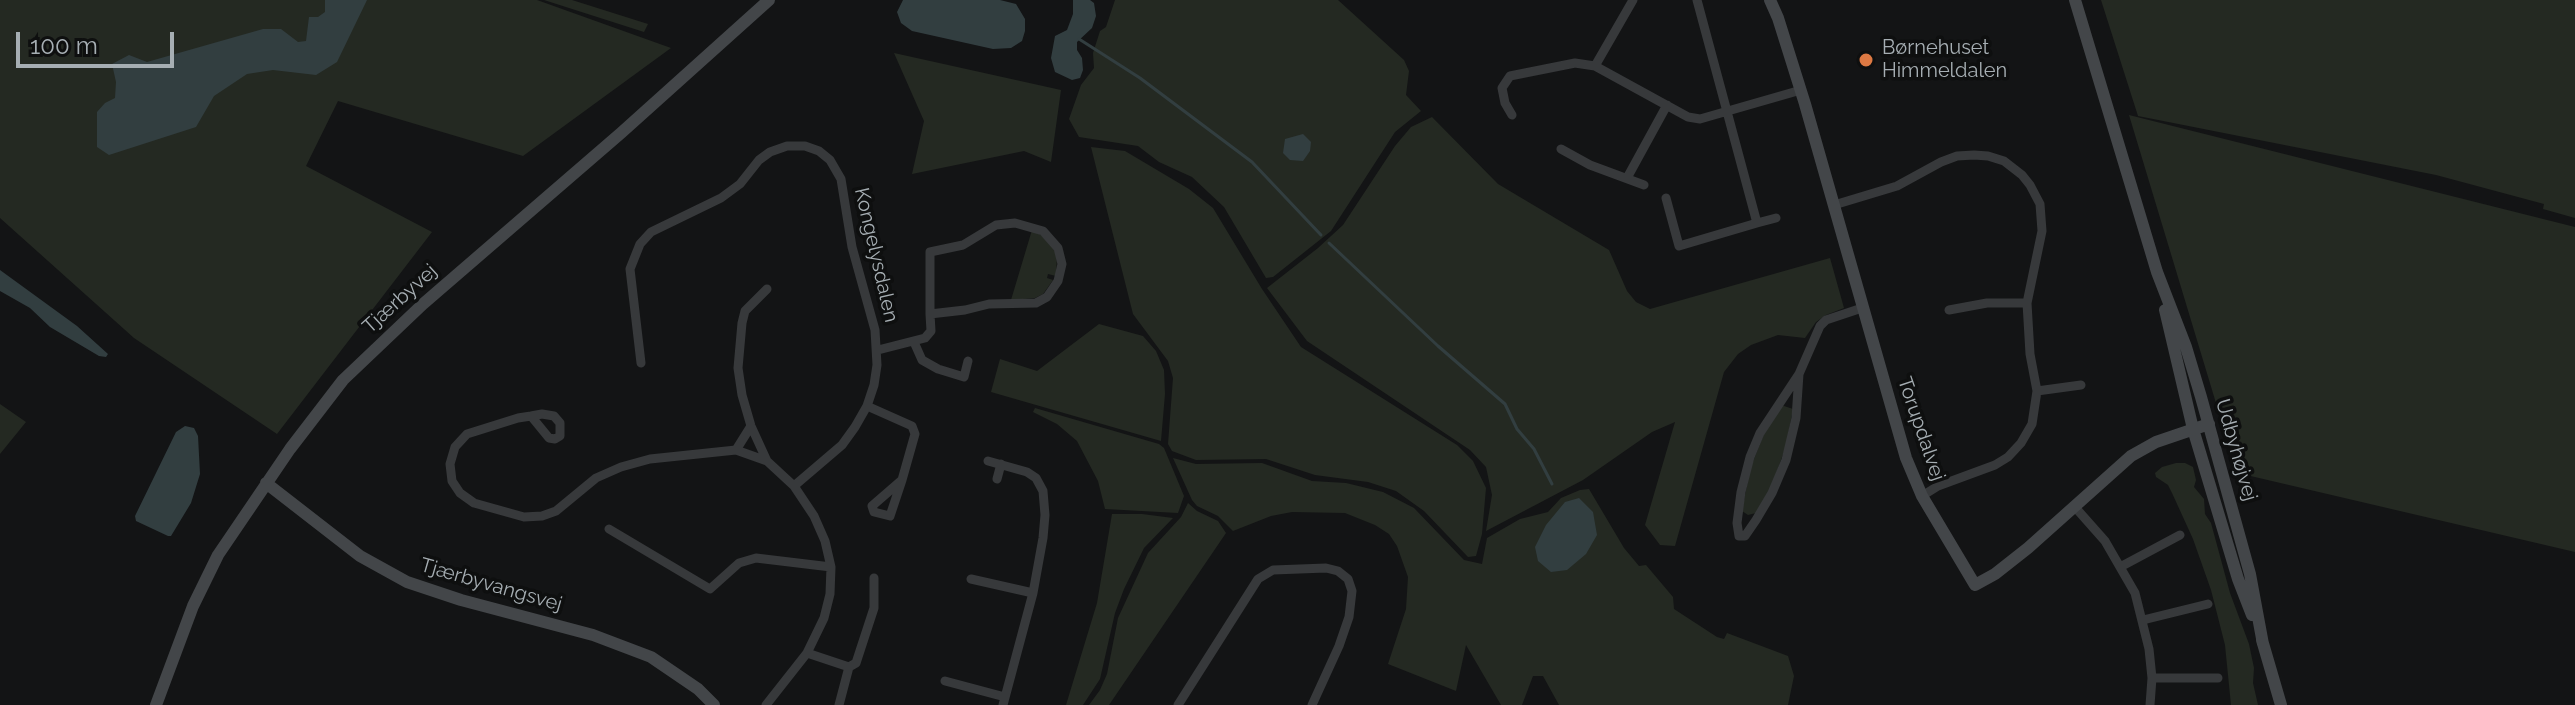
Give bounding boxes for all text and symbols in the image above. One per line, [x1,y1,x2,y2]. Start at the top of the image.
scale bar [20,16,178,66]
text: 100 m [30,31,98,60]
place label: Børnehuset Himmeldalen [1882,36,2007,83]
marker: Børnehuset Himmeldalen [1857,51,1875,69]
street label: Kongelysdalen [849,185,903,325]
street label: Tjærbyvej [358,259,442,339]
street label: Torupdalvej [1892,374,1950,484]
street label: Udbyhøjvej [2210,396,2262,504]
street label: Tjærbyvangsvej [417,553,565,617]

